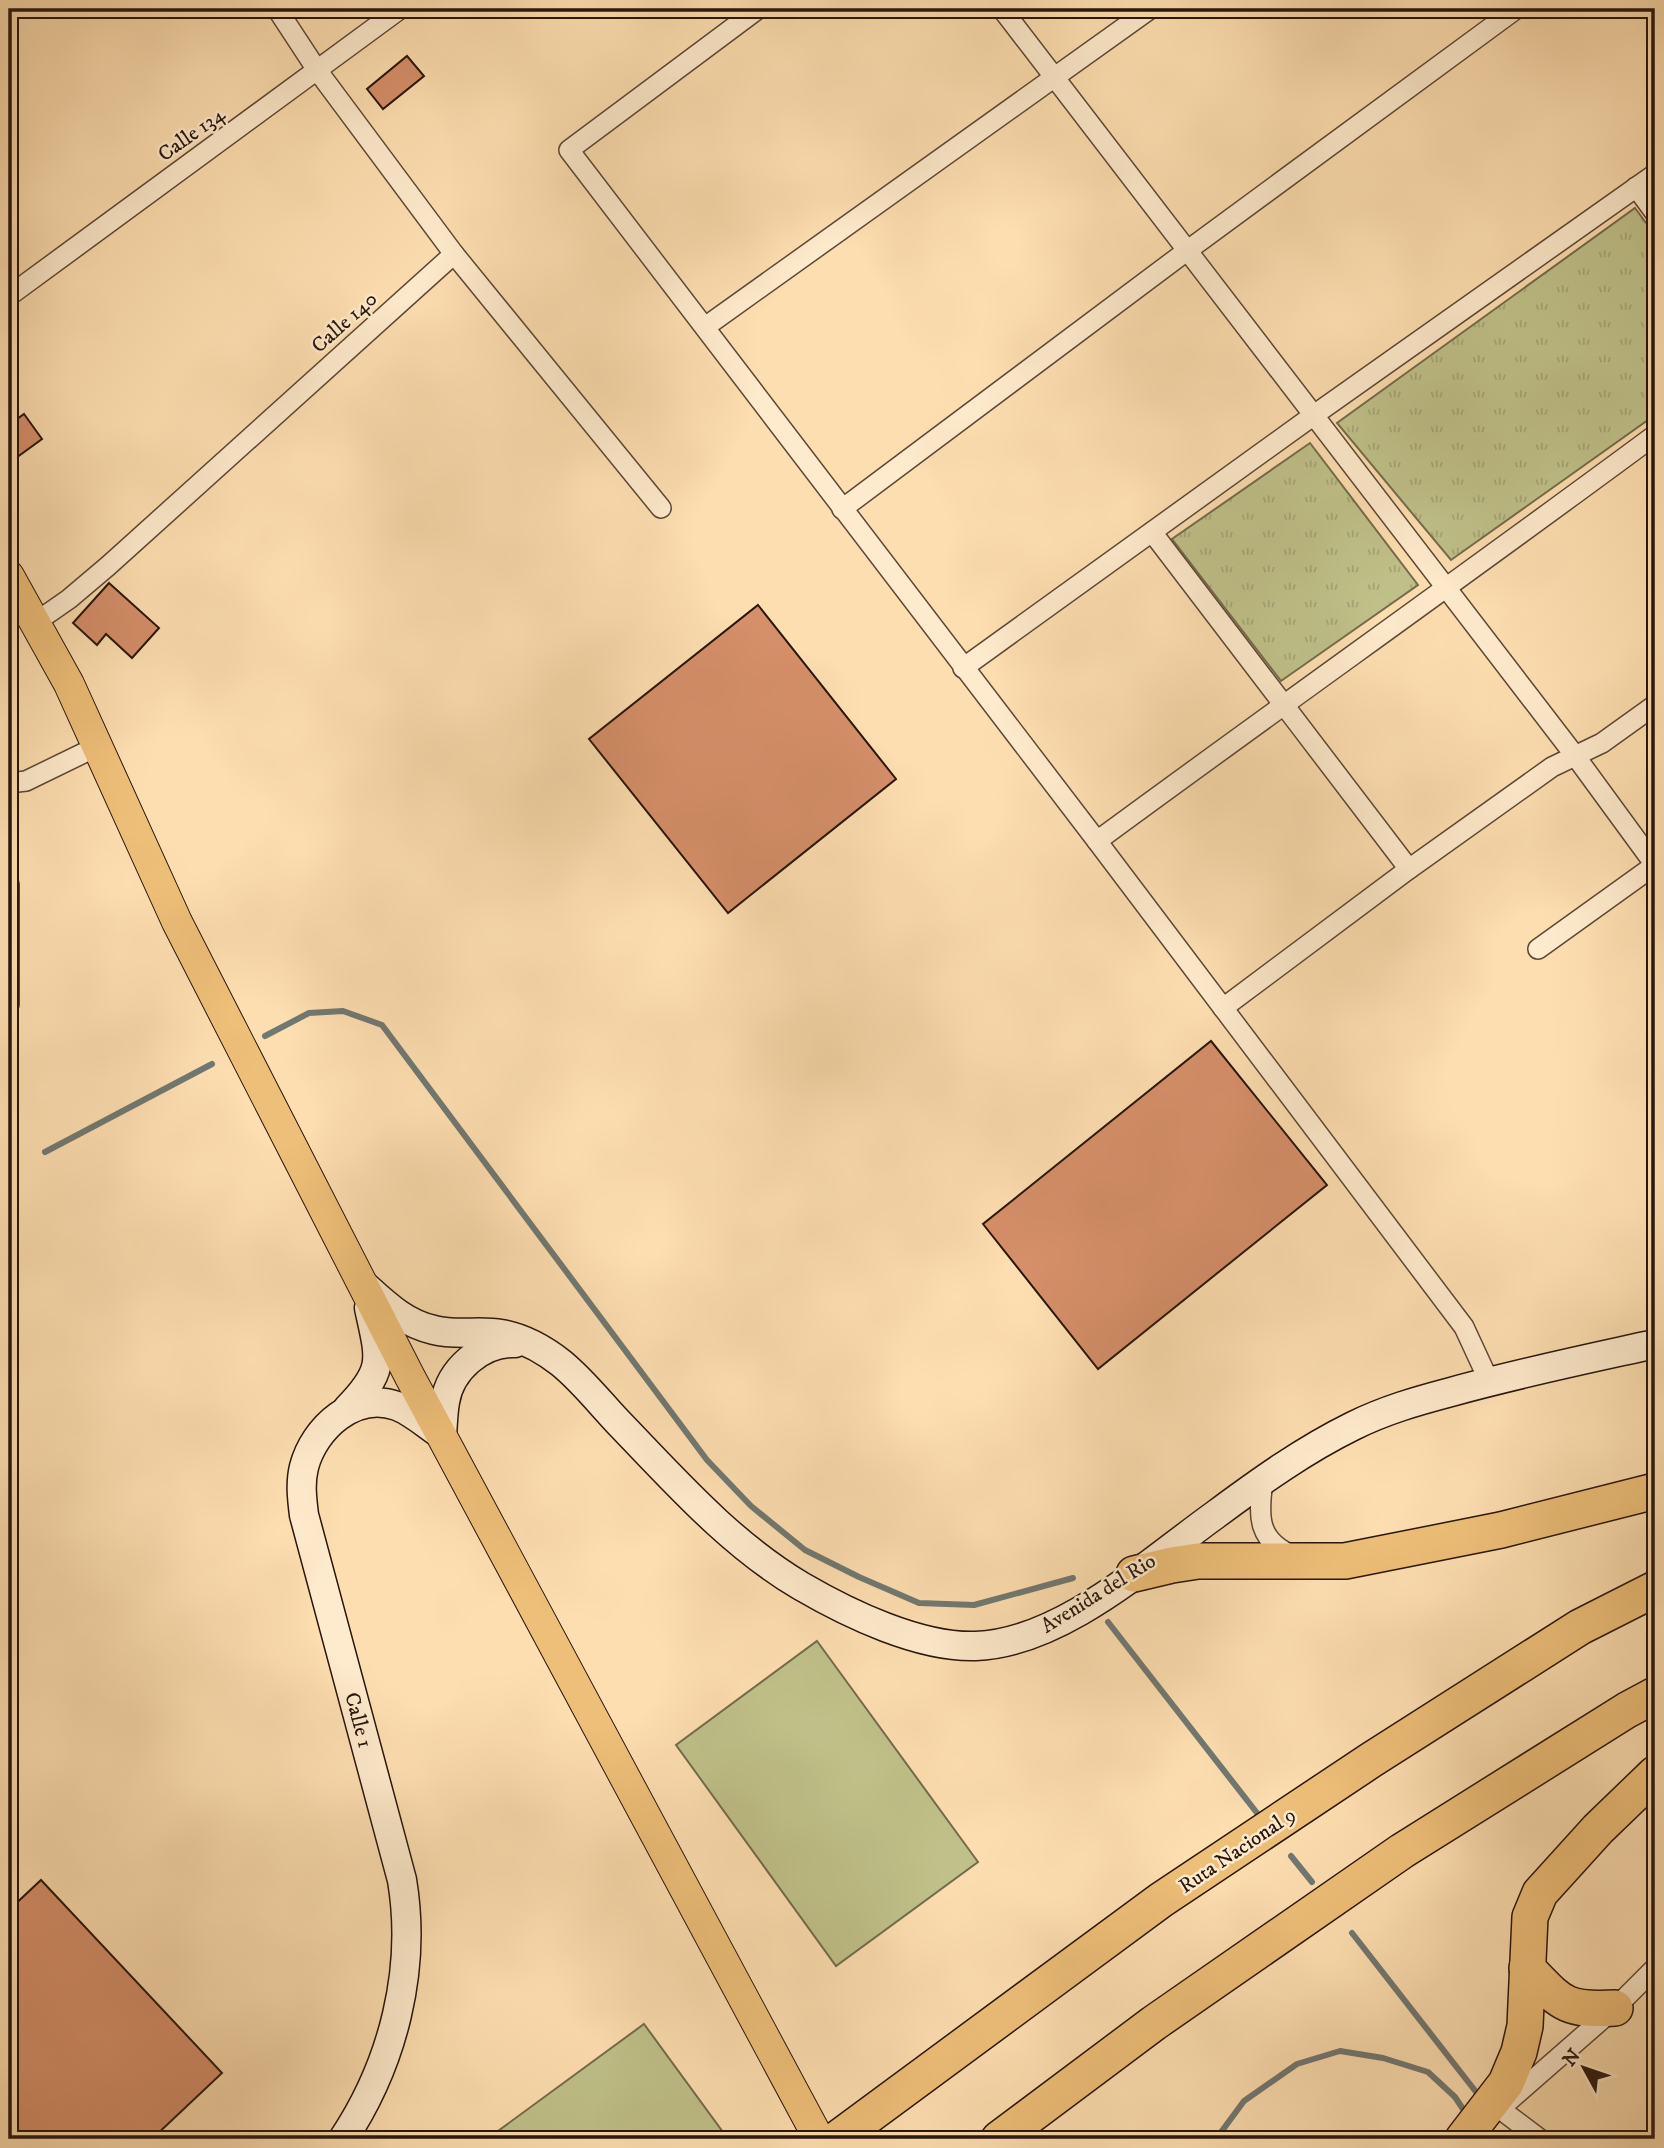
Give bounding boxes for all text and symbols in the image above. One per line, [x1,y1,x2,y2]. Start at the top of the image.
street label: Calle 134 [153,101,231,168]
street label: Calle 140 [306,286,383,359]
street label: Avenida del Rio [1036,1548,1161,1640]
street label: Calle 1 [338,1690,378,1751]
street label: Ruta Nacional 9 [1174,1802,1301,1900]
north arrow [1548,2032,1618,2102]
text: N [1558,2044,1586,2071]

